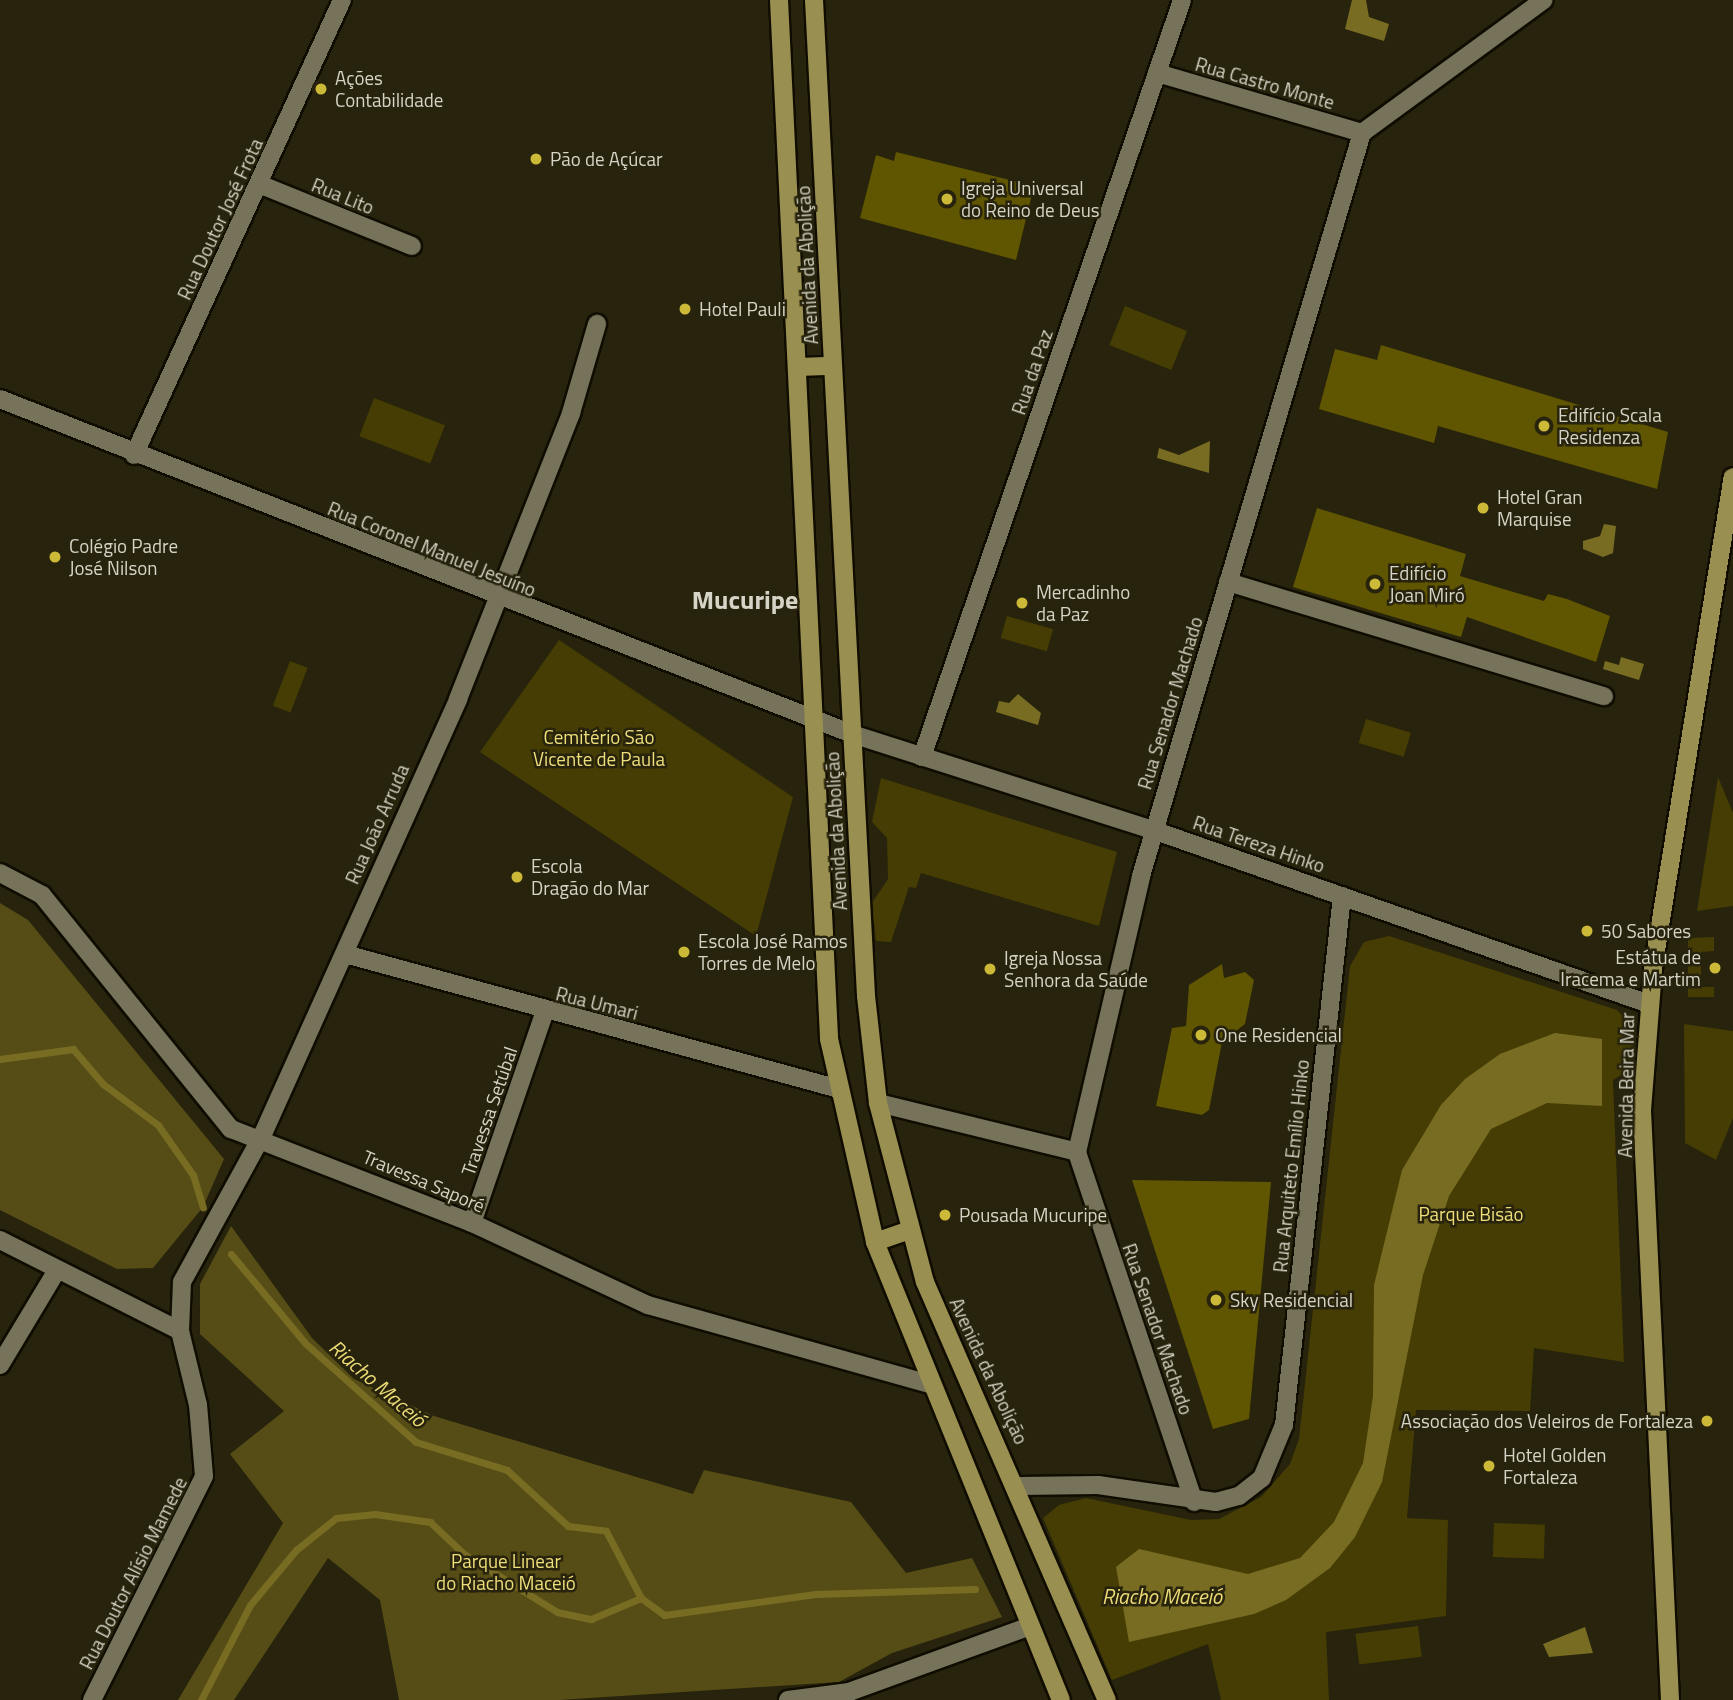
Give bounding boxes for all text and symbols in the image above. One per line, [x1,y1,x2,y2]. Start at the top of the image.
street label: Rua Castro Monte [1193,52,1337,114]
place label: Ações Contabilidade [335,67,443,111]
marker: Ações Contabilidade [313,81,329,97]
street label: Rua Doutor José Frota [173,135,267,303]
place label: Pão de Açúcar [550,148,663,170]
marker: Pão de Açúcar [528,151,544,167]
street label: Rua Lito [308,173,378,219]
place label: Igreja Universal do Reino de Deus [961,177,1100,221]
street label: Avenida da Abolição [791,185,823,345]
marker: Igreja Universal do Reino de Deus [939,191,955,207]
place label: Hotel Pauli [699,298,786,320]
marker: Hotel Pauli [677,301,693,317]
street label: Rua da Paz [1007,326,1057,418]
place label: Edifício Scala Residenza [1558,404,1662,448]
marker: Edifício Scala Residenza [1536,418,1552,434]
place label: Hotel Gran Marquise [1497,486,1583,530]
street label: Rua Coronel Manuel Jesuíno [325,497,539,601]
marker: Hotel Gran Marquise [1475,500,1491,516]
place label: Colégio Padre José Nilson [69,535,178,579]
marker: Colégio Padre José Nilson [47,549,63,565]
place label: Edifício Joan Miró [1389,562,1465,606]
marker: Edifício Joan Miró [1367,576,1383,592]
place label: Mercadinho da Paz [1036,581,1130,625]
district label: Mucuripe [692,584,798,616]
marker: Mercadinho da Paz [1014,595,1030,611]
street label: Rua Senador Machado [1133,614,1207,792]
park label: Cemitério São Vicente de Paula [533,726,665,770]
street label: Avenida da Abolição [820,751,852,911]
street label: Rua João Arruda [340,761,414,887]
street label: Rua Tereza Hinko [1190,811,1328,877]
place label: Escola Dragão do Mar [531,855,649,899]
marker: Escola Dragão do Mar [509,869,525,885]
place label: 50 Sabores [1601,920,1691,942]
marker: 50 Sabores [1579,923,1595,939]
place label: Escola José Ramos Torres de Melo [698,930,848,974]
marker: Escola José Ramos Torres de Melo [676,944,692,960]
place label: Estátua de Iracema e Martim [1560,946,1701,990]
place label: Igreja Nossa Senhora da Saúde [1004,947,1148,991]
marker: Estátua de Iracema e Martim [1707,960,1723,976]
marker: Igreja Nossa Senhora da Saúde [982,961,998,977]
street label: Rua Umari [554,982,640,1024]
street label: Avenida Beira Mar [1613,1012,1639,1158]
place label: One Residencial [1215,1024,1342,1046]
marker: One Residencial [1193,1027,1209,1043]
street label: Travessa Setúbal [456,1044,522,1178]
street label: Rua Arquiteto Emílio Hinko [1268,1058,1314,1274]
street label: Travessa Saporé [360,1145,488,1217]
park label: Parque Bisão [1418,1203,1524,1225]
place label: Pousada Mucuripe [959,1204,1107,1226]
marker: Pousada Mucuripe [937,1207,953,1223]
street label: Rua Senador Machado [1118,1240,1198,1418]
place label: Sky Residencial [1230,1289,1353,1311]
marker: Sky Residencial [1208,1292,1224,1308]
street label: Avenida da Abolição [945,1294,1033,1448]
water label: Riacho Maceió [324,1334,432,1432]
place label: Associação dos Veleiros de Fortaleza [1401,1410,1693,1432]
marker: Associação dos Veleiros de Fortaleza [1699,1413,1715,1429]
place label: Hotel Golden Fortaleza [1503,1444,1606,1488]
marker: Hotel Golden Fortaleza [1481,1458,1497,1474]
street label: Rua Doutor Alísio Mamede [75,1473,191,1673]
park label: Parque Linear do Riacho Maceió [436,1550,576,1594]
water label: Riacho Maceió [1102,1583,1222,1609]

